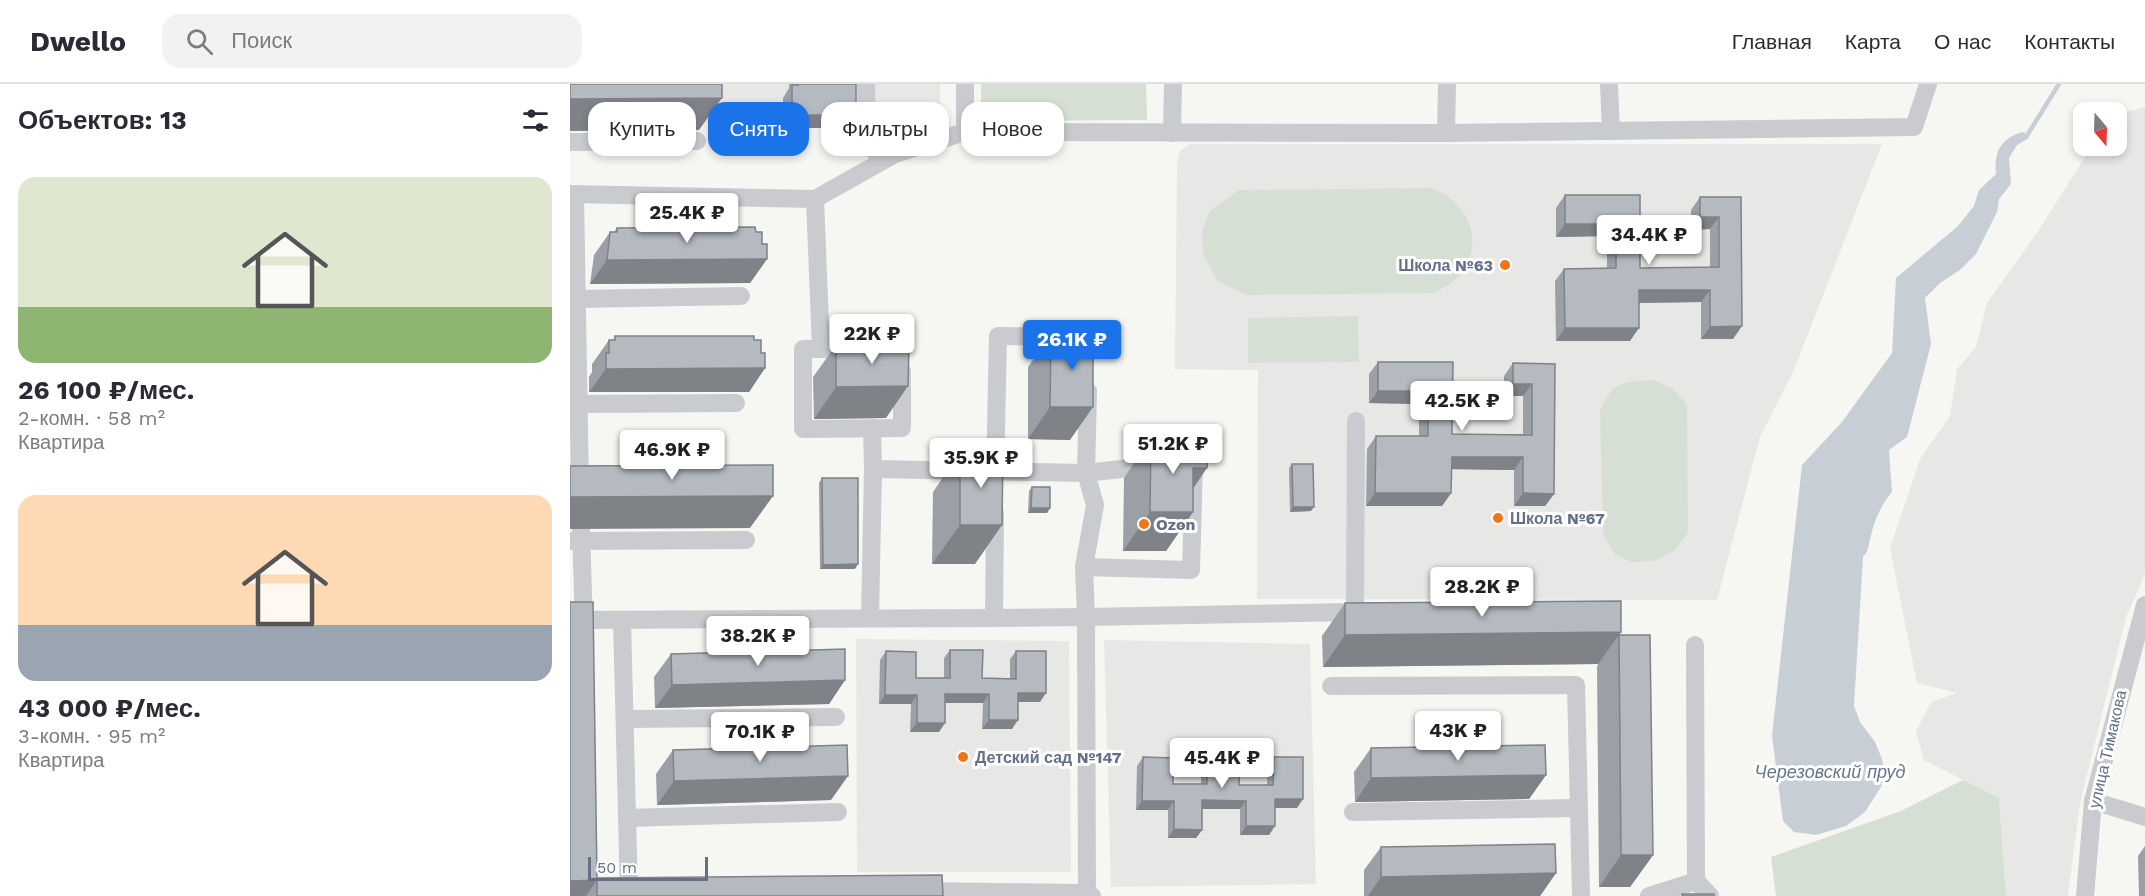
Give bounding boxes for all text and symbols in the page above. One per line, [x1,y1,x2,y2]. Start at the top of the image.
search box [162,14,582,68]
text: Dwello [30,25,126,58]
icon: search [183,25,216,58]
text: Поиск [231,28,292,53]
text: Главная [1732,29,1812,54]
text: Карта [1845,29,1901,54]
text: О нас [1934,29,1991,54]
text: Контакты [2024,29,2115,54]
chip: Купить [588,102,696,156]
chip: Снять [708,102,809,156]
chip: Фильтры [821,102,949,156]
chip: Новое [961,102,1064,156]
north arrow [2073,102,2127,156]
map controls [2073,102,2127,156]
icon: filters [519,104,552,137]
text: Объектов: 13 [18,105,187,135]
pin: 25.4K ₽ [632,193,742,244]
text: 25.4K ₽ [649,200,725,224]
pin: 34.4K ₽ [1594,215,1704,266]
icon: home [231,216,339,324]
text: 34.4K ₽ [1611,222,1687,246]
place label: Школа №63 [1398,256,1493,275]
marker: Школа №63 [1498,258,1512,272]
pin: 22K ₽ [830,314,914,365]
pin: 26.1K ₽ [1017,320,1127,371]
text: 22K ₽ [843,321,901,345]
text: 26.1K ₽ [1037,327,1107,351]
text: 26 100 ₽/мес. [18,375,194,405]
pin: 42.5K ₽ [1407,381,1517,432]
text: 42.5K ₽ [1424,388,1500,412]
text: 2-комн. · 58 m² [18,406,165,430]
pin: 51.2K ₽ [1118,424,1228,475]
text: Квартира [18,430,104,454]
pin: 46.9K ₽ [617,430,727,481]
text: 51.2K ₽ [1137,431,1209,455]
text: 46.9K ₽ [634,437,710,461]
pin: 35.9K ₽ [926,438,1036,489]
text: 35.9K ₽ [944,445,1018,469]
place label: Школа №67 [1510,509,1605,528]
marker: Школа №67 [1491,511,1505,525]
place label: Ozon [1156,515,1195,534]
marker: Ozon [1137,517,1151,531]
icon: home [231,534,339,642]
pin: 28.2K ₽ [1427,567,1537,618]
text: 28.2K ₽ [1444,574,1520,598]
pin: 38.2K ₽ [703,616,813,667]
text: 38.2K ₽ [720,623,796,647]
street label: улица Тимакова [2085,688,2130,810]
text: 43 000 ₽/мес. [18,693,201,723]
pin: 43K ₽ [1416,711,1500,762]
pin: 70.1K ₽ [705,712,815,763]
text: 43K ₽ [1429,718,1487,742]
text: 70.1K ₽ [725,719,795,743]
text: 3-комн. · 95 m² [18,724,165,748]
pin: 45.4K ₽ [1167,738,1277,789]
text: 45.4K ₽ [1184,745,1260,769]
text: Квартира [18,748,104,772]
place label: Детский сад №147 [975,748,1122,767]
marker: Детский сад №147 [956,750,970,764]
water label: Черезовский пруд [1755,761,1906,782]
scale bar [588,854,708,882]
text: 50 m [597,858,637,877]

